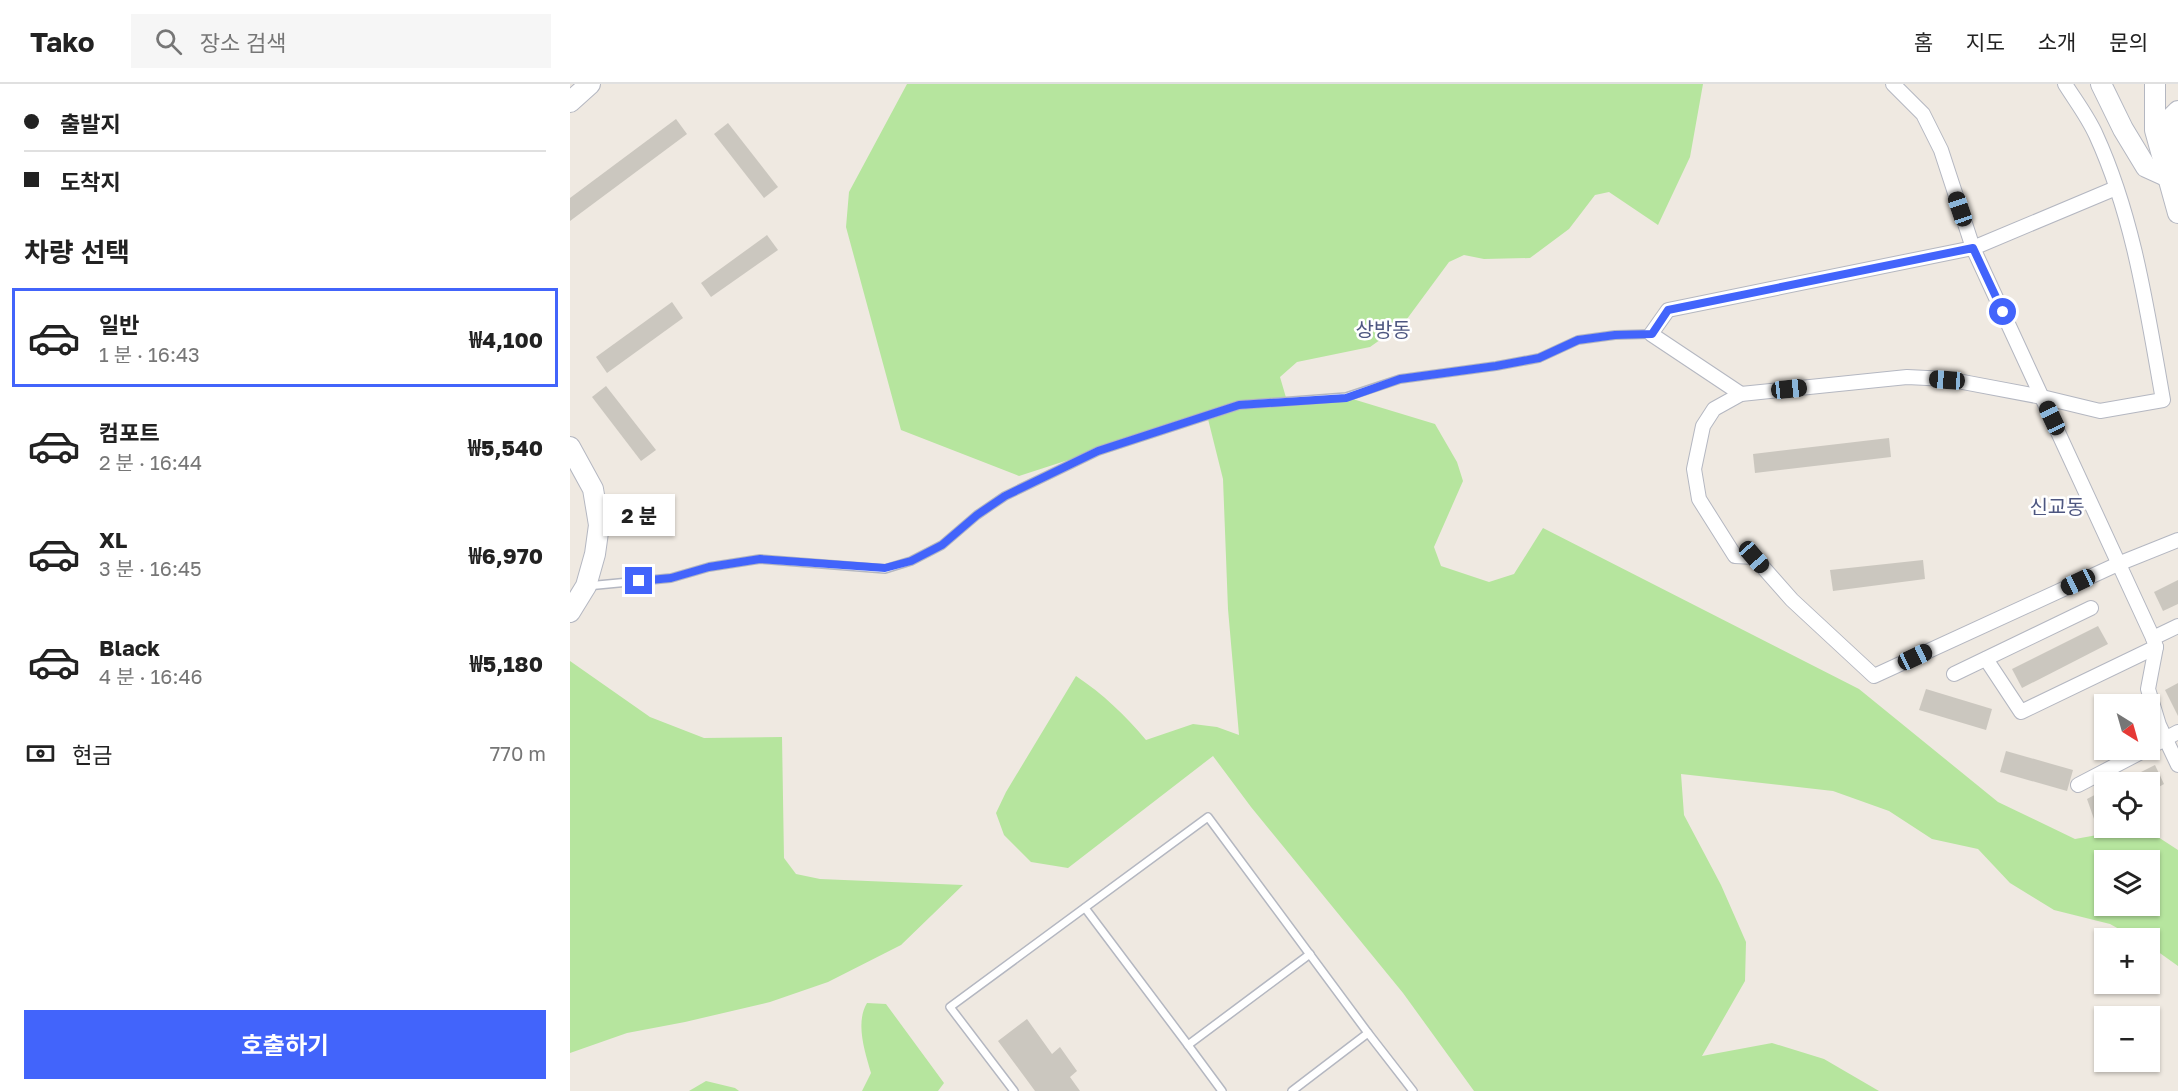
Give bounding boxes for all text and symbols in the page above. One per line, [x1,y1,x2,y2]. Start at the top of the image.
search box [131,14,551,68]
text: Tako [30,25,95,58]
icon: search [152,25,185,58]
text: 장소 검색 [200,29,286,56]
text: 홈 [1914,29,1933,55]
text: 지도 [1966,29,2005,55]
text: 소개 [2038,29,2076,55]
text: 문의 [2109,29,2148,55]
text: 출발지 [60,110,121,137]
text: 도착지 [60,168,121,195]
car [1946,189,1974,229]
text: 차량 선택 [24,236,130,268]
route start [1989,298,2016,325]
icon: car [27,311,81,365]
text: 일반 [99,311,139,338]
district label: 상방동 [1355,317,1411,341]
text: ₩4,100 [469,326,543,353]
text: 1 분 · 16:43 [99,342,200,366]
car [1928,370,1966,390]
car [1770,378,1808,400]
car [2036,398,2068,438]
icon: car [27,419,81,473]
text: 컴포트 [99,419,160,446]
text: ₩5,540 [468,434,543,461]
text: 2 분 · 16:44 [99,450,202,474]
callout: 2 분 [603,494,675,536]
district label: 신교동 [2029,494,2085,518]
text: 2 분 [621,503,657,527]
text: XL [99,526,127,553]
icon: car [27,527,81,581]
car [1735,538,1773,576]
text: ₩6,970 [469,542,543,569]
text: 3 분 · 16:45 [99,556,202,580]
car [2058,566,2098,598]
route end [625,567,652,594]
text: Black [99,634,160,661]
icon: car [27,635,81,689]
car [1895,641,1935,673]
text: ₩5,180 [470,650,543,677]
text: 4 분 · 16:46 [99,664,203,688]
north arrow [2094,694,2160,760]
map controls [2094,694,2160,1072]
icon: cash [24,737,57,770]
text: 현금 [72,741,112,768]
text: 770 m [490,741,546,765]
button: locate [2094,772,2160,838]
button: layers [2094,850,2160,916]
button: + [2094,928,2160,994]
button: − [2094,1006,2160,1072]
button: 호출하기 [24,1010,546,1079]

